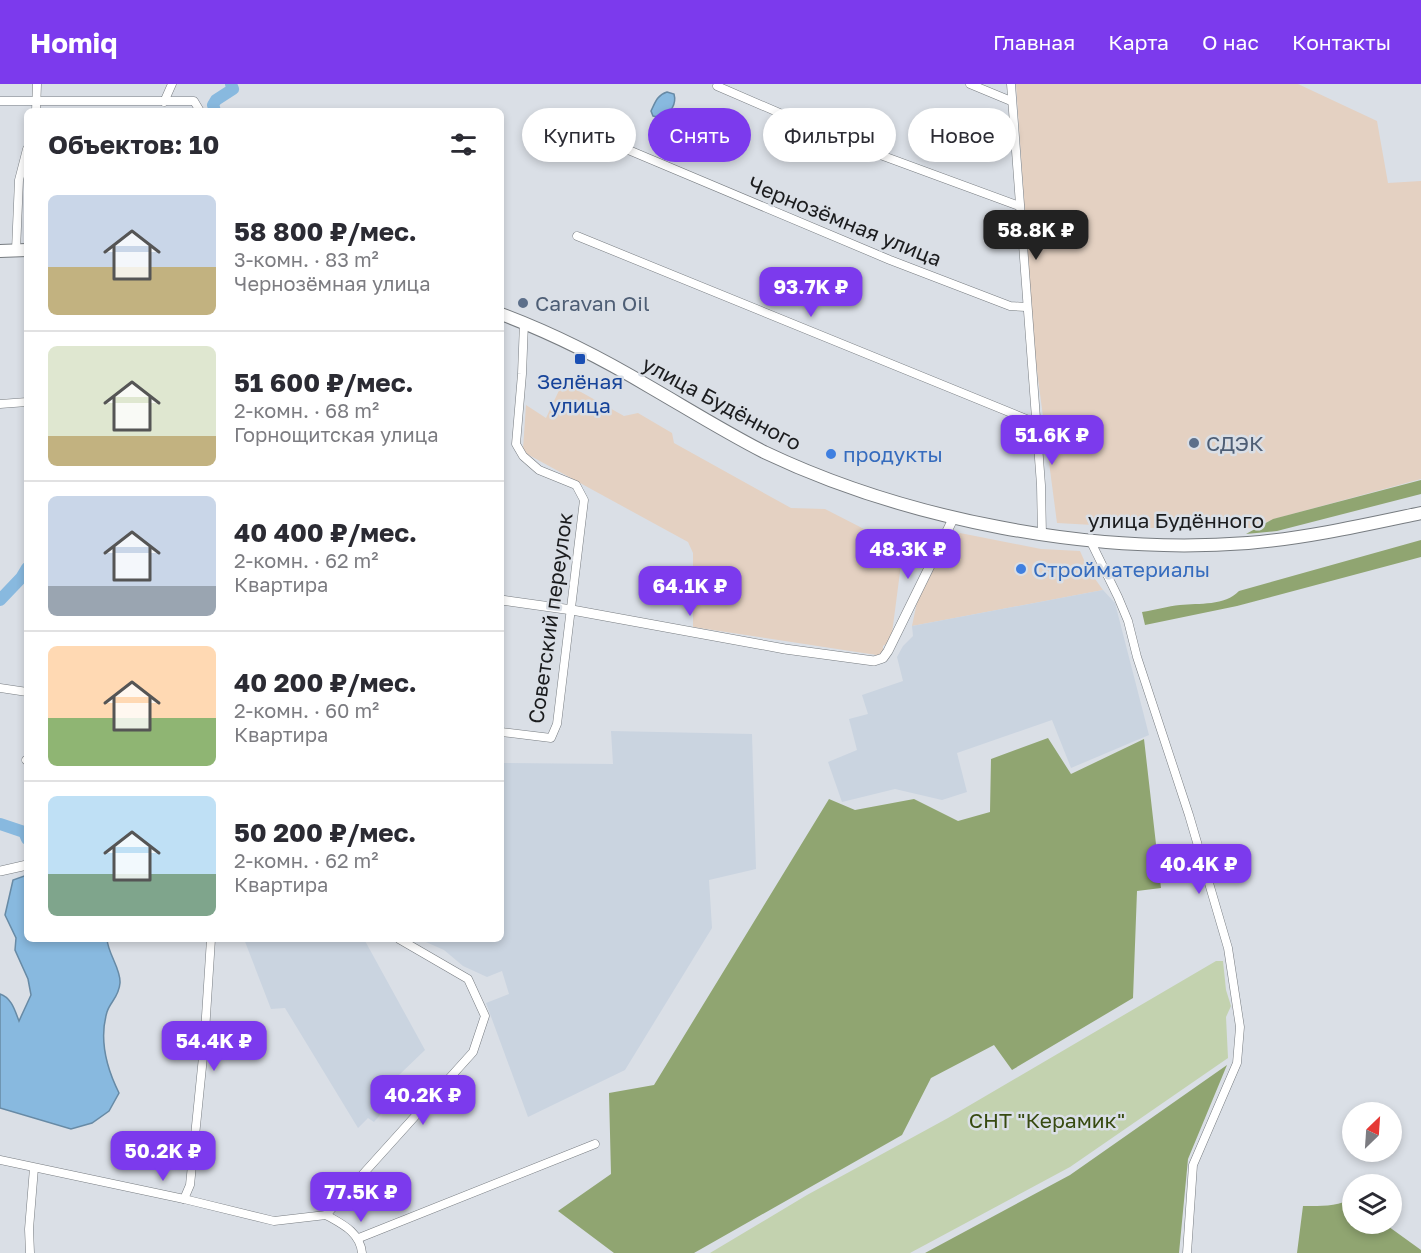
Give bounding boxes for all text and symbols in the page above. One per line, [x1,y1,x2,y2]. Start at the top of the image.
text: Homiq [30,26,117,59]
text: Главная [993,29,1075,55]
text: Карта [1108,29,1169,55]
text: О нас [1202,29,1259,55]
text: Контакты [1292,29,1391,55]
chip: Купить [522,108,636,162]
chip: Снять [648,108,751,162]
chip: Фильтры [763,108,896,162]
chip: Новое [908,108,1016,162]
icon: filters [447,128,480,161]
text: Объектов: 10 [48,129,219,160]
street label: Чернозёмная улица [744,170,946,272]
pin: 58.8K ₽ [981,210,1091,261]
text: 58 800 ₽/мес. [234,216,417,247]
text: 58.8K ₽ [997,217,1075,241]
icon: home [96,219,168,291]
text: 3-комн. · 83 m² [234,247,379,271]
pin: 93.7K ₽ [756,267,866,318]
text: Чернозёмная улица [234,271,431,295]
text: 93.7K ₽ [773,274,849,298]
place label: Caravan Oil [535,290,650,316]
marker: Caravan Oil [516,296,530,310]
street label: улица Будённого [638,350,806,456]
marker: Зелёная улица [573,352,587,366]
text: 51 600 ₽/мес. [234,367,413,398]
place label: Зелёная улица [537,368,623,418]
icon: home [96,370,168,442]
text: 2-комн. · 68 m² [234,398,379,422]
pin: 51.6K ₽ [997,415,1107,466]
text: Горнощитская улица [234,422,439,446]
text: 51.6K ₽ [1015,422,1089,446]
place label: СДЭК [1206,430,1264,456]
marker: СДЭК [1187,436,1201,450]
place label: продукты [843,441,943,467]
marker: продукты [824,447,838,461]
street label: улица Будённого [1088,507,1264,533]
street label: Советский переулок [522,511,578,725]
text: 40 400 ₽/мес. [234,517,417,548]
icon: home [96,520,168,592]
pin: 48.3K ₽ [853,529,963,580]
text: 48.3K ₽ [870,536,946,560]
text: 2-комн. · 62 m² [234,548,379,572]
place label: Стройматериалы [1033,556,1210,582]
marker: Стройматериалы [1014,562,1028,576]
pin: 64.1K ₽ [635,566,745,617]
text: Квартира [234,572,328,596]
text: 64.1K ₽ [653,573,727,597]
text: 40 200 ₽/мес. [234,667,417,698]
icon: home [96,670,168,742]
text: 2-комн. · 60 m² [234,698,379,722]
text: Квартира [234,722,328,746]
text: 50 200 ₽/мес. [234,817,416,848]
icon: home [96,820,168,892]
pin: 40.4K ₽ [1144,844,1254,895]
text: 2-комн. · 62 m² [234,848,379,872]
text: 40.4K ₽ [1160,851,1238,875]
text: Квартира [234,872,328,896]
pin: 54.4K ₽ [159,1021,269,1072]
text: 54.4K ₽ [176,1028,252,1052]
pin: 40.2K ₽ [368,1075,478,1126]
text: 40.2K ₽ [384,1082,462,1106]
north arrow [1342,1102,1402,1162]
map controls [1342,1102,1402,1234]
park label: СНТ "Керамик" [969,1107,1125,1133]
pin: 50.2K ₽ [108,1131,218,1182]
text: 50.2K ₽ [125,1138,201,1162]
pin: 77.5K ₽ [306,1172,416,1223]
button: layers [1342,1174,1402,1234]
text: 77.5K ₽ [324,1179,398,1203]

